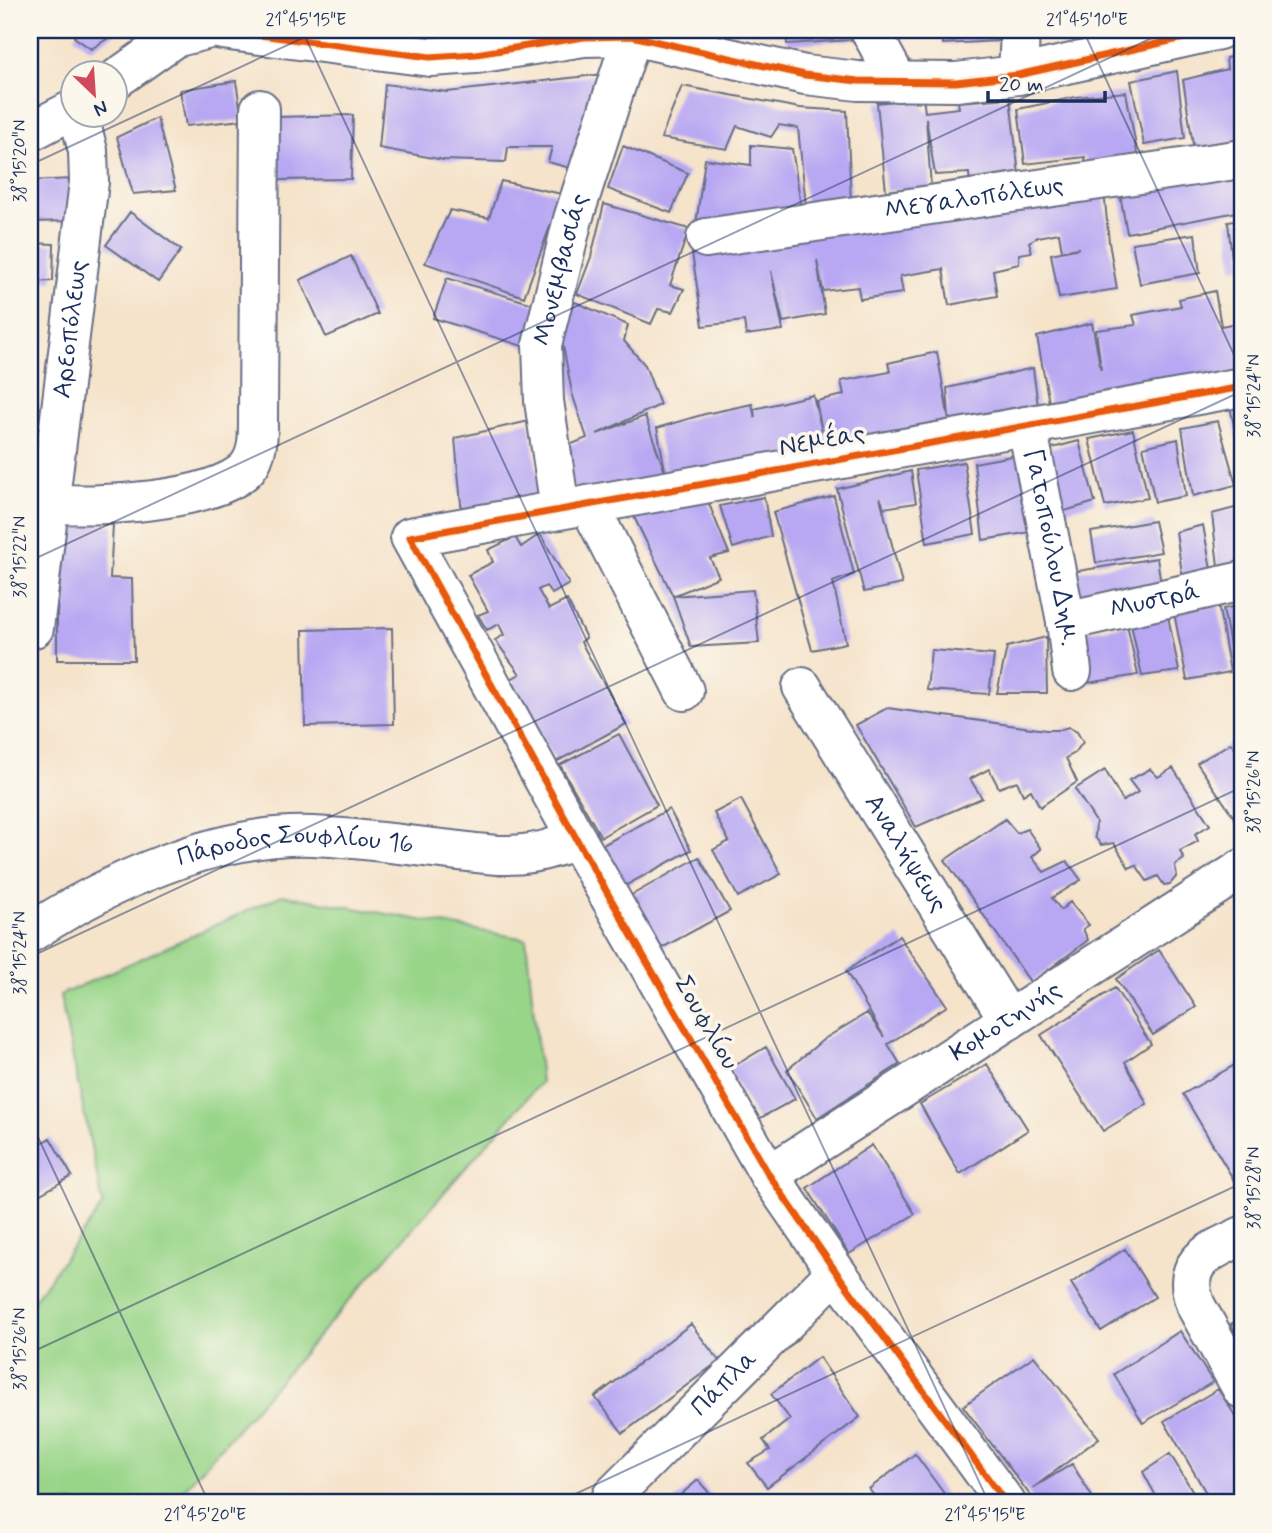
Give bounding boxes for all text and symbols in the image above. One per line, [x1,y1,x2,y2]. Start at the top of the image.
text: 21°45'15"E [265,8,347,32]
text: 21°45'10"E [1046,8,1128,32]
north arrow [60,60,130,130]
scale bar [988,60,1106,104]
text: 20 m [999,71,1044,99]
text: N [90,94,112,122]
text: 38°15'20"N [8,119,32,203]
street label: Μεγαλοπόλεως [882,168,1066,228]
street label: Μονεμβασιάς [525,189,597,349]
street label: Αρεοπόλεως [45,258,96,400]
text: 38°15'24"N [1242,354,1266,438]
street label: Νεμέας [776,417,868,465]
street label: Γατοπούλου Δημ. [1015,446,1086,648]
text: 38°15'22"N [8,516,32,598]
street label: Μυστρά [1106,574,1203,628]
text: 38°15'26"N [1242,751,1266,833]
street label: Αναλήψεως [856,788,955,919]
street label: Πάροδος Σουφλίου 16 [172,819,416,876]
text: 38°15'24"N [8,911,32,995]
street label: Σουφλίου [666,970,746,1076]
street label: Κομοτηνής [943,973,1068,1070]
text: 38°15'28"N [1242,1147,1266,1229]
text: 38°15'26"N [8,1308,32,1390]
street label: Πάπλα [684,1343,765,1424]
text: 21°45'20"E [164,1503,246,1527]
text: 21°45'15"E [944,1503,1026,1527]

